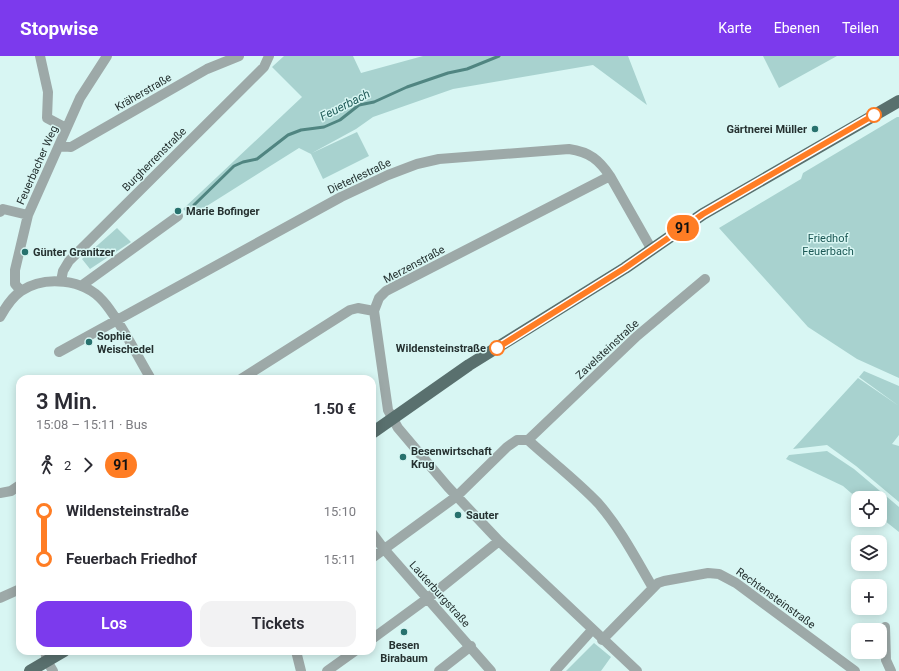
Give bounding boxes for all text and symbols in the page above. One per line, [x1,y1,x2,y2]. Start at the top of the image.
text: Stopwise [20,17,98,40]
text: Karte [718,20,752,36]
text: Ebenen [774,20,820,36]
text: Teilen [842,20,879,36]
street label: Kräherstraße [113,71,174,114]
water label: Feuerbach [318,86,372,124]
unlabelled marker [866,107,882,123]
place label: Gärtnerei Müller [726,123,807,136]
street label: Feuerbacher Weg [14,124,61,207]
marker: Gärtnerei Müller [810,124,820,134]
street label: Burgherrenstraße [120,125,189,194]
street label: Dieterlestraße [325,156,393,197]
place label: Marie Bofinger [186,205,260,218]
marker: Marie Bofinger [173,206,183,216]
line badge: 91 [665,215,701,241]
text: 91 [675,220,691,236]
park label: Friedhof Feuerbach [802,232,854,258]
street label: Merzenstraße [381,243,447,286]
place label: Günter Granitzer [33,246,115,259]
marker: Günter Granitzer [20,247,30,257]
street label: Zavelsteinstraße [573,317,642,382]
place label: Sophie Weischedel [97,330,154,356]
marker: Sophie Weischedel [84,337,94,347]
marker: Wildensteinstraße [489,340,505,356]
place label: Wildensteinstraße [396,342,486,355]
text: 3 Min. [36,389,98,414]
text: 1.50 € [313,400,356,418]
text: 15:08 – 15:11 · Bus [36,417,148,432]
place label: Besenwirtschaft Krug [411,445,492,471]
marker: Besenwirtschaft Krug [398,452,408,462]
icon: walk [36,454,58,476]
icon: forward [77,454,99,476]
text: 91 [113,457,129,473]
text: 2 [64,458,71,473]
map controls [851,491,887,659]
button: locate [851,491,887,527]
text: Wildensteinstraße [66,502,189,520]
text: 15:10 [324,504,356,519]
place label: Sauter [466,509,499,522]
marker: Sauter [453,510,463,520]
button: layers [851,535,887,571]
text: Feuerbach Friedhof [66,550,197,568]
text: 15:11 [324,552,356,567]
street label: Lauterburgstraße [407,559,473,630]
street label: Rechtensteinstraße [733,565,818,632]
button: + [851,579,887,615]
button: Los [36,601,192,647]
button: Tickets [200,601,356,647]
button: − [851,623,887,659]
marker: Besen Birabaum [399,627,409,637]
place label: Besen Birabaum [380,639,428,665]

